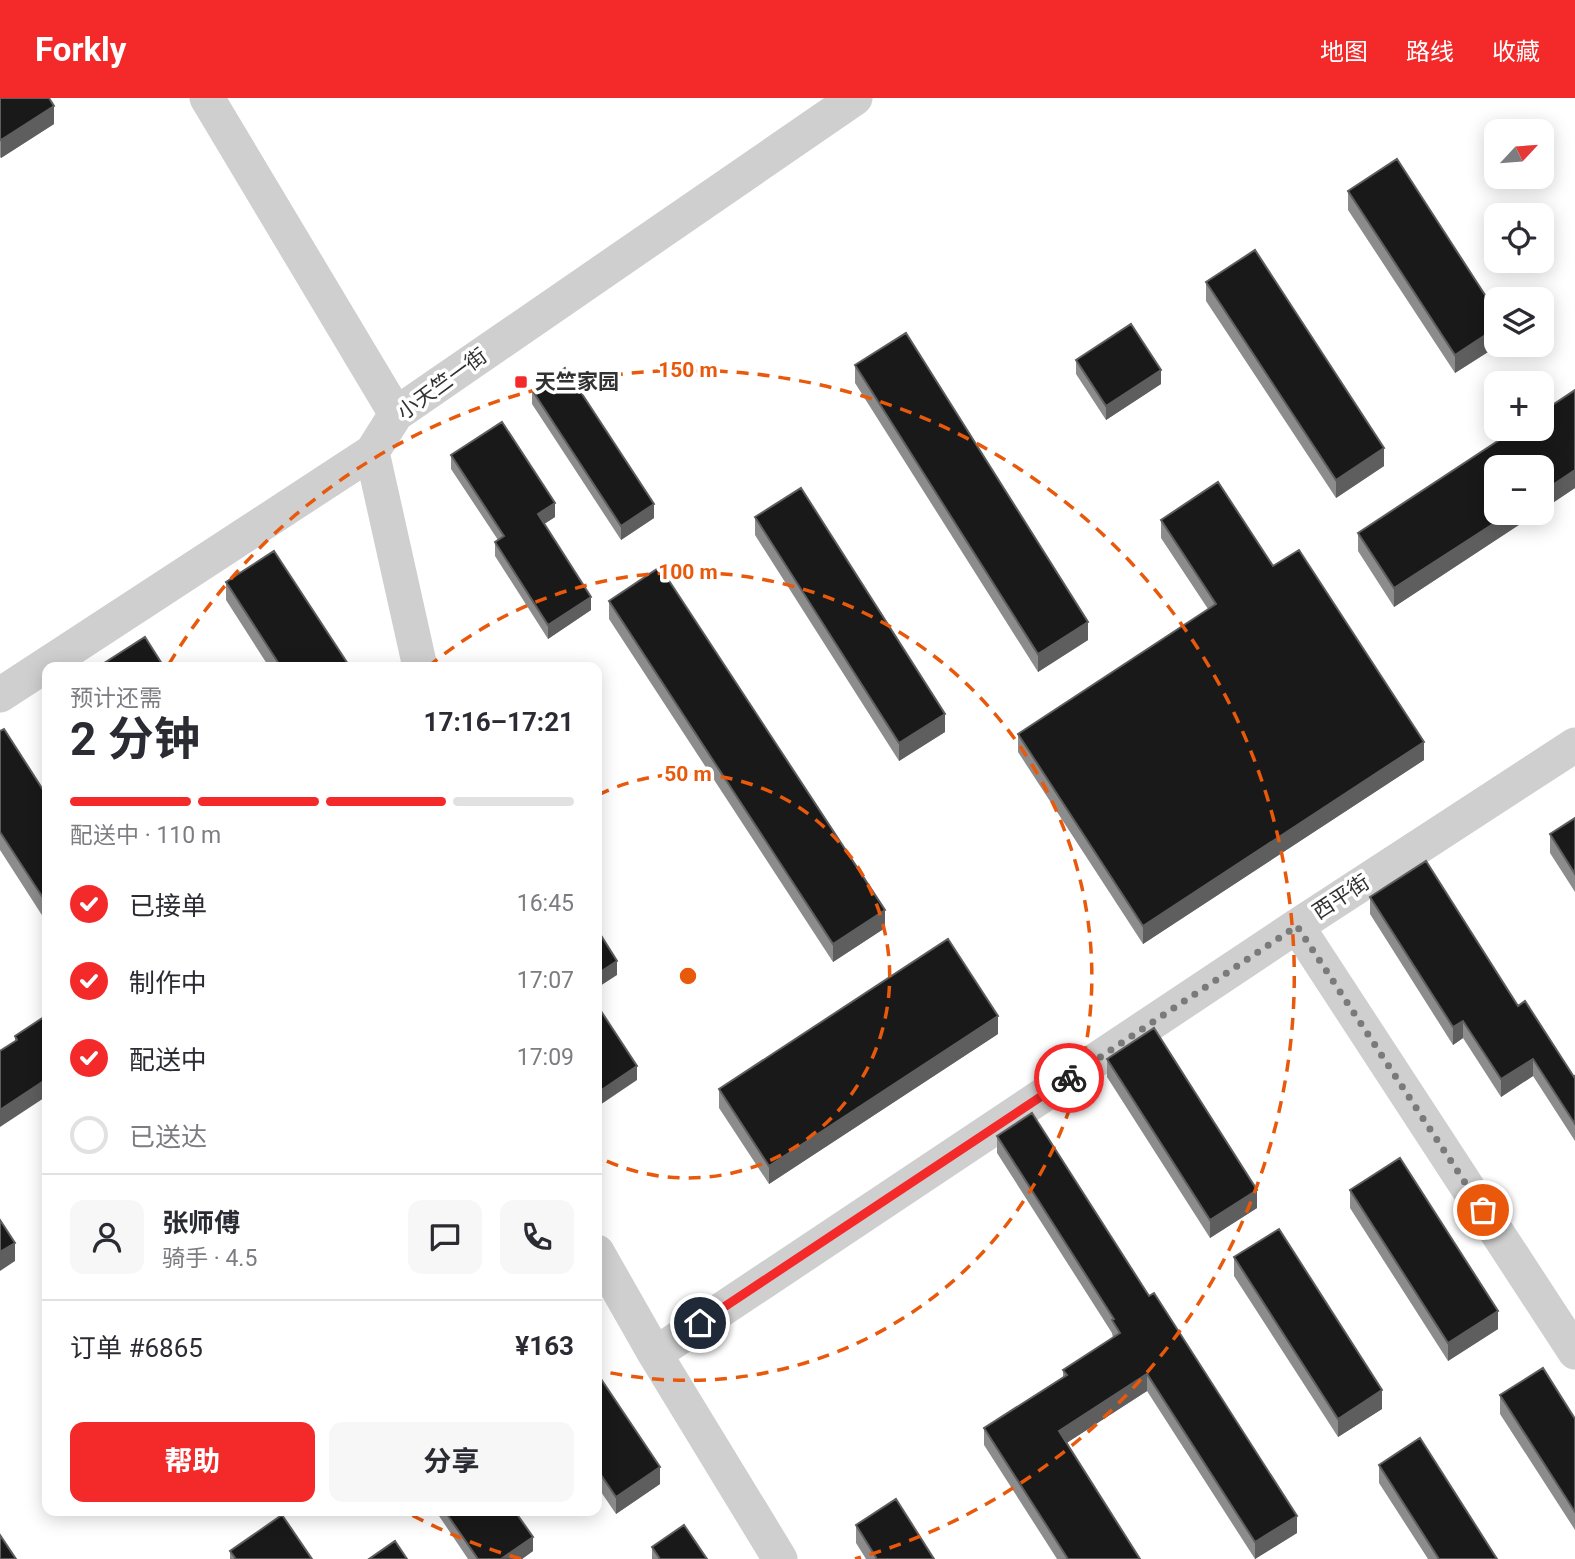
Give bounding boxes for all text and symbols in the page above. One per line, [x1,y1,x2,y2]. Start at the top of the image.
text: Forkly [35,30,126,69]
text: 地图 [1320,38,1368,66]
text: 路线 [1406,38,1454,66]
text: 收藏 [1492,38,1540,66]
north arrow [1484,119,1554,189]
map controls [1484,119,1554,525]
button: locate [1484,203,1554,273]
button: layers [1484,287,1554,357]
street label: 小天竺一街 [392,343,492,425]
text: 150 m [658,358,718,382]
place label: 天竺家园 [535,370,619,394]
button: + [1484,371,1554,441]
marker: 天竺家园 [513,374,529,390]
button: − [1484,455,1554,525]
text: 100 m [658,560,718,584]
text: 预计还需 [70,685,162,712]
text: 17:16–17:21 [424,707,574,737]
text: 2 分钟 [70,712,200,766]
text: 50 m [664,762,712,786]
text: 配送中 · 110 m [70,822,221,849]
street label: 西平街 [1308,870,1374,924]
icon: check [70,885,108,923]
text: 16:45 [517,890,574,917]
text: 已接单 [129,891,207,921]
icon: check [70,962,108,1000]
centre of rings [676,964,700,988]
text: 17:07 [517,967,574,994]
text: 制作中 [129,968,207,998]
icon: check [70,1039,108,1077]
courier [1034,1043,1104,1113]
text: 17:09 [517,1044,574,1071]
text: 配送中 [129,1045,207,1075]
icon: bike [1050,1059,1088,1097]
text: 已送达 [129,1122,207,1152]
pin [1453,1180,1513,1240]
icon: bag [1464,1191,1502,1229]
button: person [70,1200,144,1274]
button: chat [408,1200,482,1274]
button: phone [500,1200,574,1274]
text: 张师傅 [162,1208,240,1238]
text: 骑手 · 4.5 [162,1245,257,1272]
pin [670,1293,730,1353]
icon: home [681,1304,719,1342]
text: ¥163 [515,1331,574,1361]
text: 订单 #6865 [70,1333,203,1363]
button: 帮助 [70,1422,315,1502]
button: 分享 [329,1422,574,1502]

